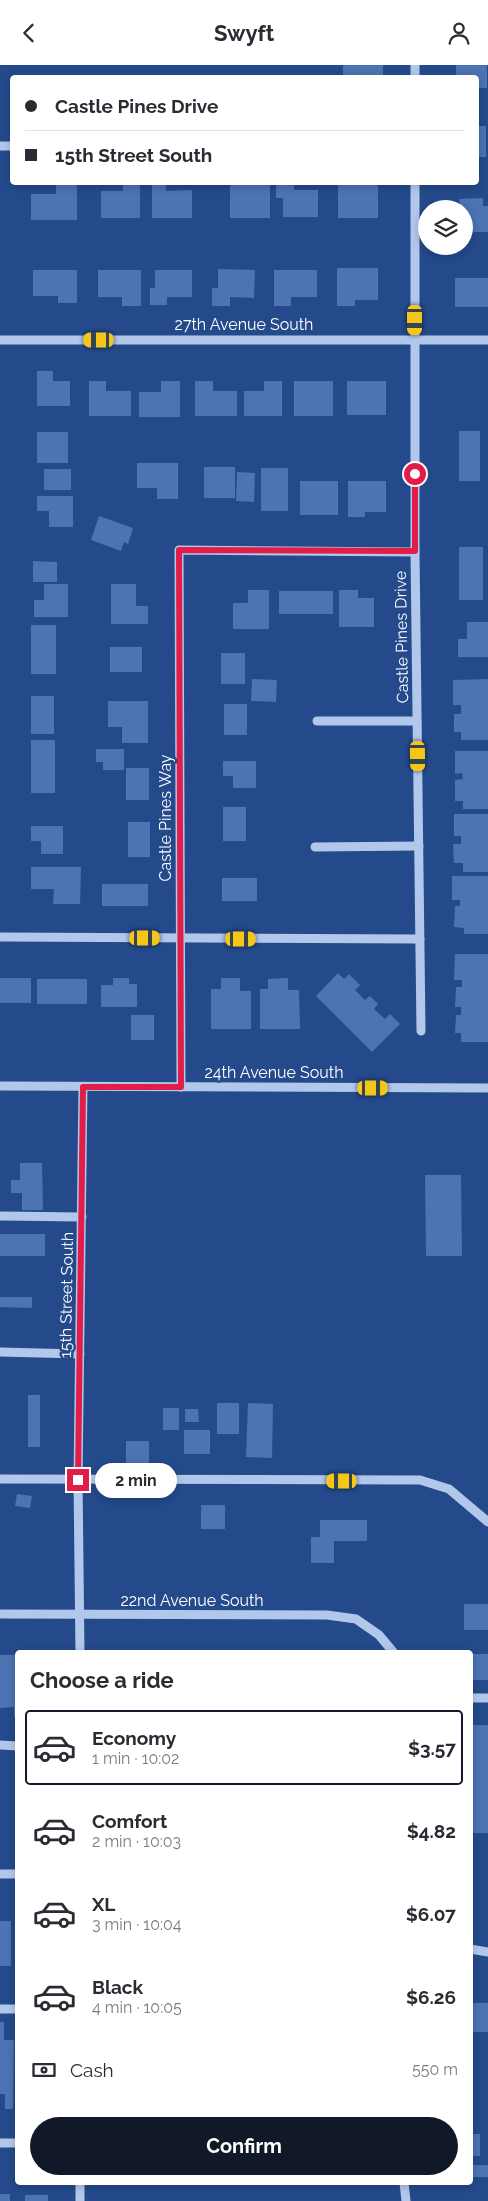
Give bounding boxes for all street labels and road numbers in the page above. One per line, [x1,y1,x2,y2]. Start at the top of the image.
street label: 27th Avenue South [175,315,313,334]
street label: Castle Pines Drive [391,570,412,704]
street label: Castle Pines Way [156,754,175,882]
street label: 24th Avenue South [205,1063,344,1082]
street label: 15th Street South [56,1232,77,1358]
street label: 22nd Avenue South [120,1591,264,1610]

